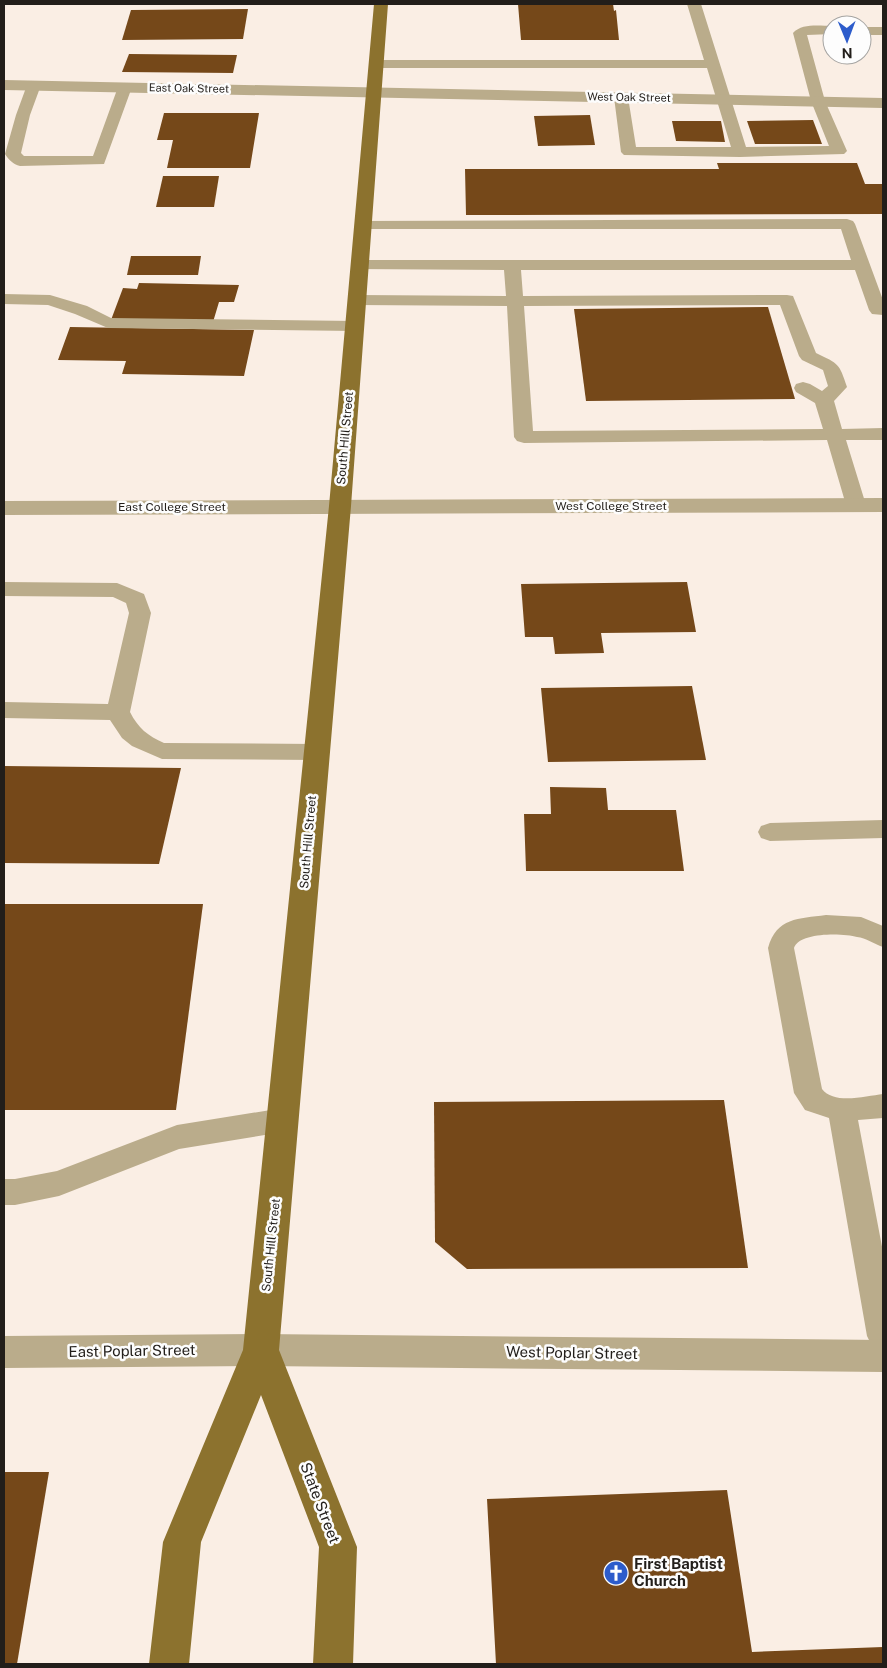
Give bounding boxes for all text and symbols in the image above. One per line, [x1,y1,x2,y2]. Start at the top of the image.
north arrow [822,15,872,65]
text: N [842,45,853,61]
street label: East Oak Street [149,81,229,95]
street label: West Oak Street [587,90,671,104]
street label: South Hill Street [334,390,356,485]
street label: West College Street [555,499,667,513]
street label: East College Street [118,500,226,514]
street label: South Hill Street [297,794,319,889]
street label: South Hill Street [259,1197,283,1292]
street label: East Poplar Street [68,1341,196,1360]
street label: West Poplar Street [506,1343,638,1362]
street label: State Street [297,1460,344,1546]
place label: First Baptist Church [634,1555,723,1589]
church icon: First Baptist Church [603,1560,629,1586]

